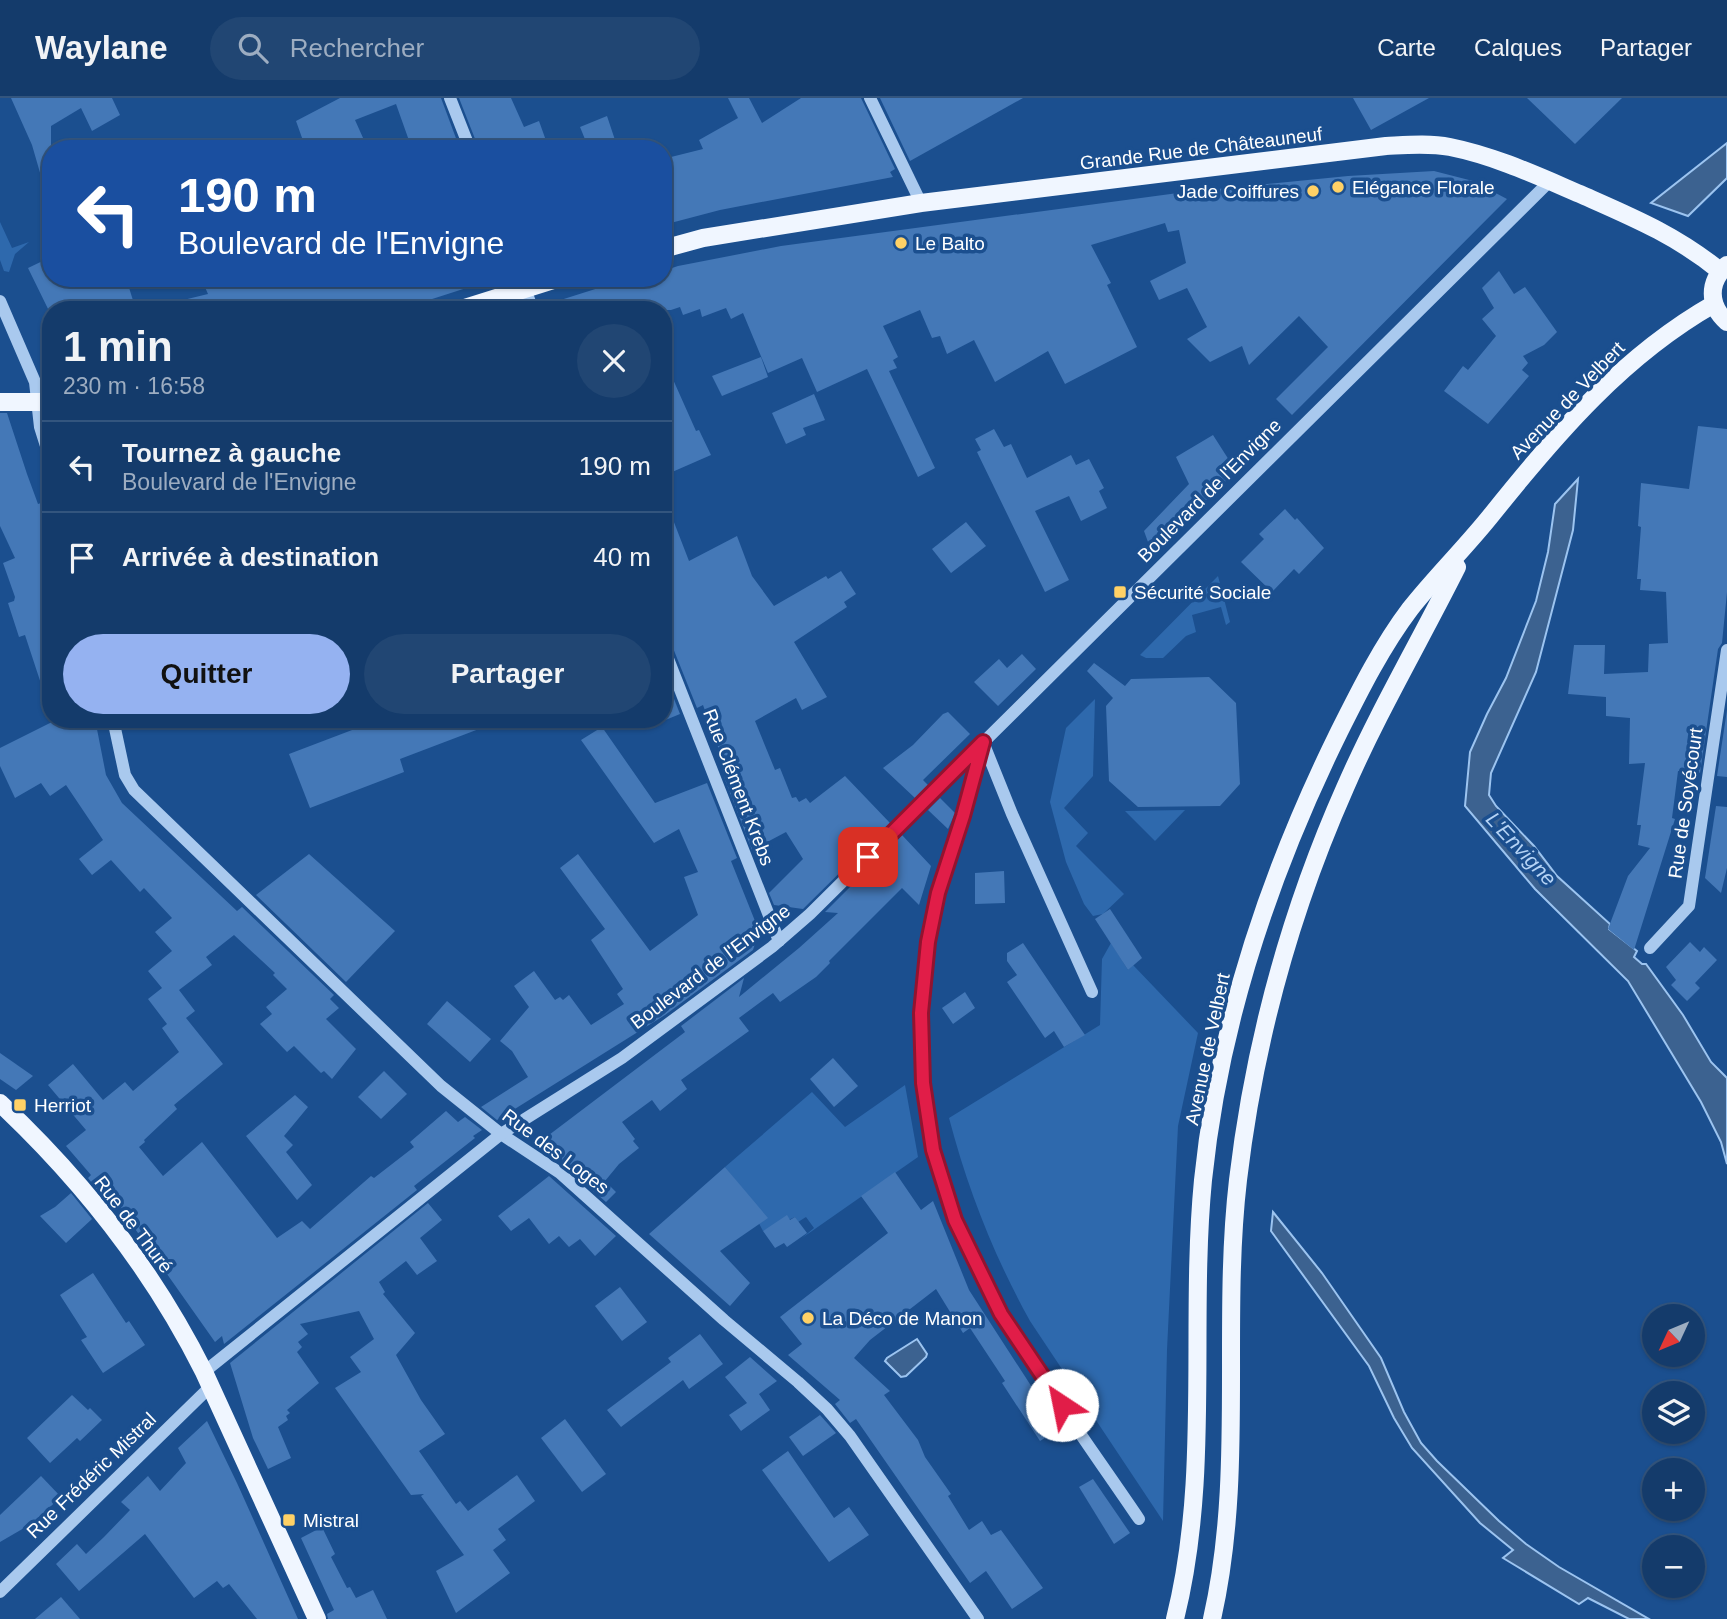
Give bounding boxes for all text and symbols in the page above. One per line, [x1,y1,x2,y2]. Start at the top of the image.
search box [210,17,700,80]
text: Waylane [35,29,168,66]
icon: search [234,29,272,67]
text: Rechercher [290,33,424,63]
text: Carte [1377,34,1436,61]
text: Calques [1474,34,1562,61]
text: Partager [1600,34,1692,61]
street label: Grande Rue de Châteauneuf [1079,123,1324,174]
icon: left [63,168,154,259]
text: 190 m [178,168,317,222]
place label: Elégance Florale [1352,177,1495,198]
marker: Elégance Florale [1330,179,1346,195]
place label: Jade Coiffures [1177,181,1299,202]
marker: Jade Coiffures [1305,183,1321,199]
text: Boulevard de l'Envigne [178,225,504,261]
place label: Le Balto [915,233,985,254]
marker: Le Balto [893,235,909,251]
text: 1 min [63,323,173,370]
button: close [577,324,651,398]
street label: Avenue de Velbert [1506,337,1629,463]
text: 230 m · 16:58 [63,373,205,399]
street label: Boulevard de l'Envigne [1133,414,1285,566]
text: Tournez à gauche [122,438,341,468]
icon: left [63,448,101,486]
text: 190 m [579,451,651,481]
text: Boulevard de l'Envigne [122,469,357,495]
icon: arrive [63,539,101,577]
text: Arrivée à destination [122,542,379,572]
text: 40 m [593,542,651,572]
place label: Sécurité Sociale [1134,582,1271,603]
marker: Sécurité Sociale [1112,584,1128,600]
button: Quitter [63,634,350,714]
button: Partager [364,634,651,714]
street label: Rue Clément Krebs [699,706,778,868]
street label: Rue de Soyécourt [1665,726,1707,880]
water label: L'Envigne [1482,807,1561,890]
pin [838,827,898,887]
icon: arrive [849,838,887,876]
street label: Boulevard de l'Envigne [627,900,794,1033]
street label: Avenue de Velbert [1181,970,1234,1127]
place label: Herriot [34,1095,92,1116]
marker: Herriot [12,1097,28,1113]
street label: Rue des Loges [498,1105,613,1198]
street label: Rue de Thuré [90,1172,177,1277]
north arrow [1642,1304,1704,1367]
map controls [1642,1304,1705,1598]
place label: La Déco de Manon [822,1308,983,1329]
marker: La Déco de Manon [800,1310,816,1326]
position arrow [1025,1368,1099,1442]
button: layers [1642,1381,1705,1444]
street label: Rue Frédéric Mistral [23,1408,160,1542]
button: + [1642,1458,1705,1521]
place label: Mistral [303,1510,359,1531]
marker: Mistral [281,1512,297,1528]
button: − [1642,1535,1705,1598]

